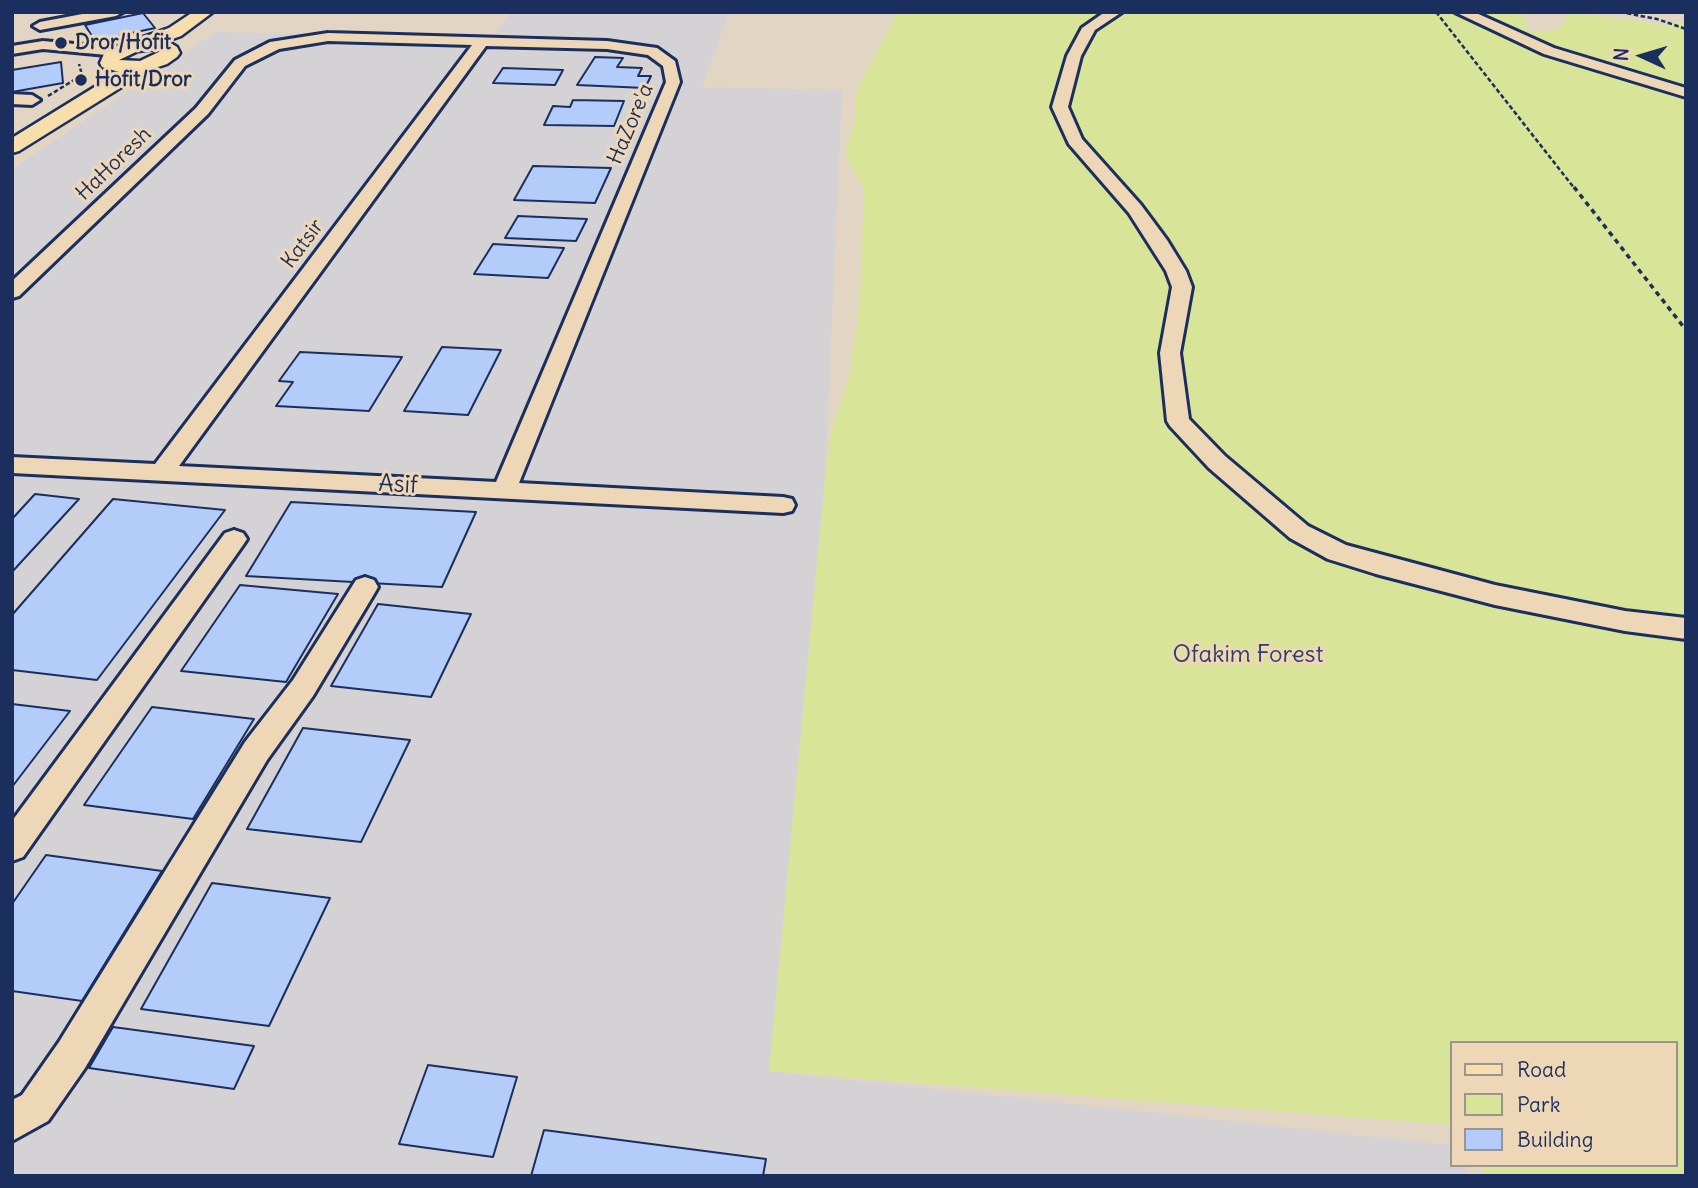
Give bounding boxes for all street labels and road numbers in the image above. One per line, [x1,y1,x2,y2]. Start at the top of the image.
street label: HaZore'a [603,80,659,168]
street label: HaHoresh [71,122,157,206]
street label: Katsir [276,215,330,273]
street label: Asif [377,470,419,500]

